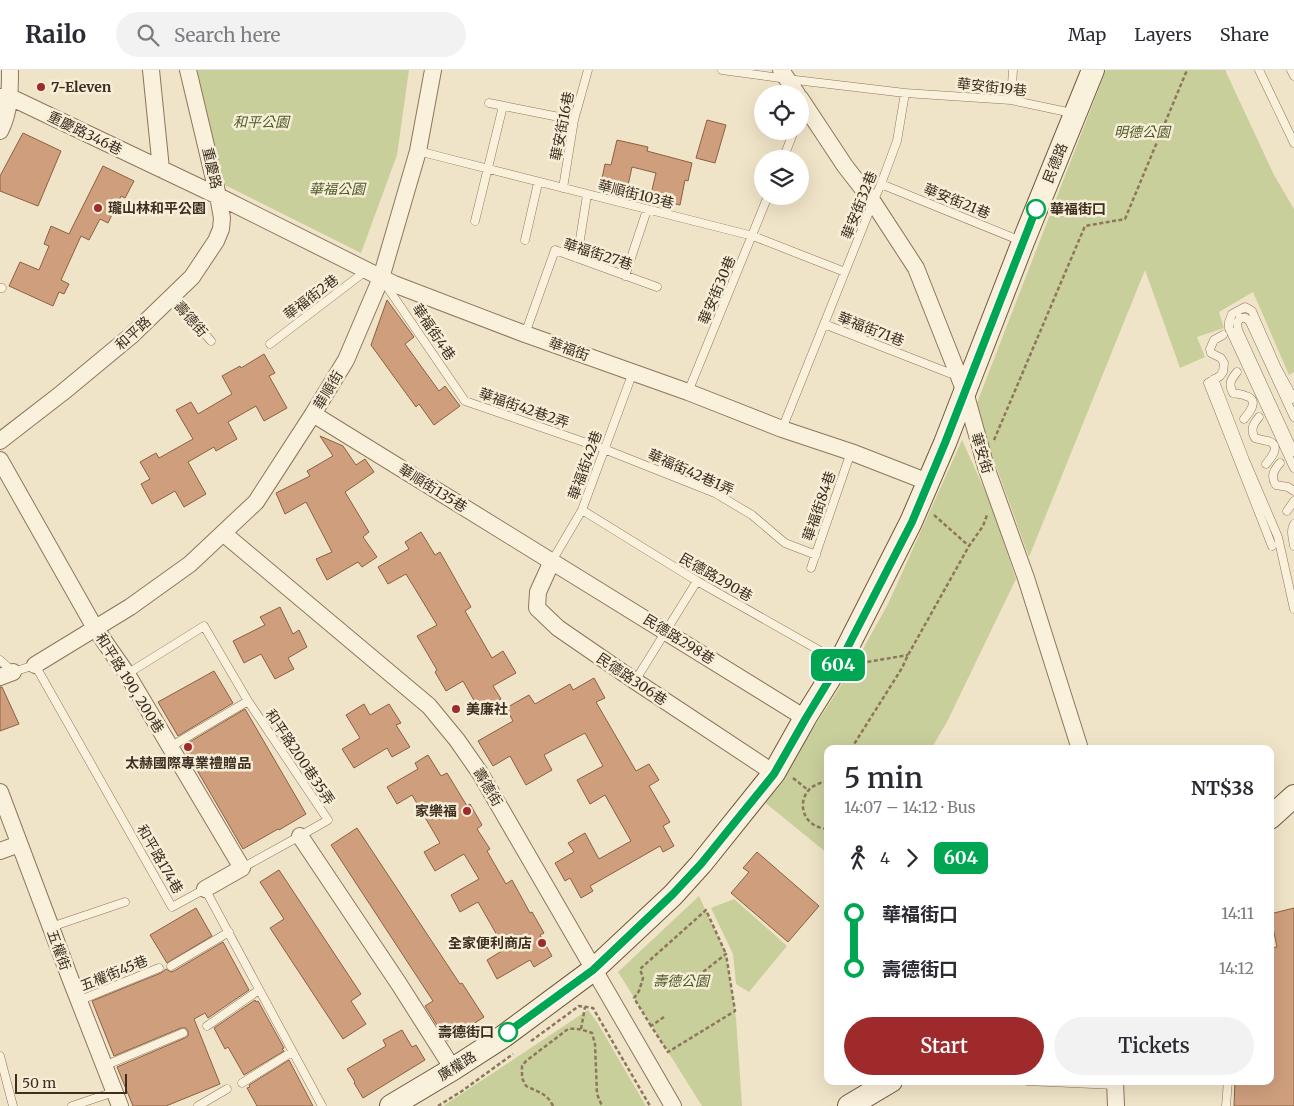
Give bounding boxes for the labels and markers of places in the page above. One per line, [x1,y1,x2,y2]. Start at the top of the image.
place label: 7-Eleven [51,78,112,96]
marker: 7-Eleven [35,81,47,93]
place label: 瓏山林和平公園 [108,199,206,217]
marker: 華福街口 [1026,199,1046,219]
place label: 華福街口 [1050,200,1106,218]
marker: 瓏山林和平公園 [92,202,104,214]
place label: 美廉社 [466,700,508,718]
marker: 美廉社 [450,703,462,715]
marker: 太赫國際專業禮贈品 [182,741,194,753]
place label: 太赫國際專業禮贈品 [125,754,251,772]
place label: 家樂福 [415,802,457,820]
marker: 家樂福 [461,805,473,817]
place label: 全家便利商店 [448,934,532,952]
marker: 全家便利商店 [536,937,548,949]
marker: 壽德街口 [498,1022,518,1042]
place label: 壽德街口 [438,1023,494,1041]

